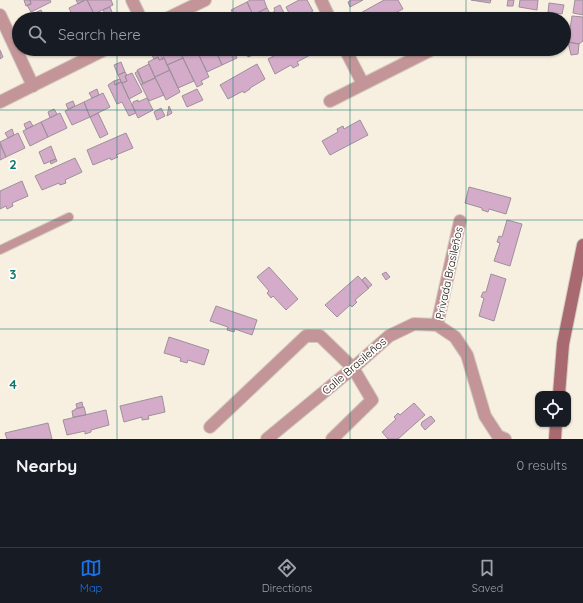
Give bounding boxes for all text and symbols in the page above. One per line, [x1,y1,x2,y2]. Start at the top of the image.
search box [12,12,571,56]
icon: search [26,23,48,45]
text: Search here [58,25,141,44]
text: 2 [9,156,17,172]
street label: Privada Brasileños [432,225,466,321]
text: 3 [10,266,17,282]
street label: Calle Brasileños [319,334,389,398]
text: 4 [9,376,17,392]
map controls [535,391,571,427]
button: locate [535,391,571,427]
text: Nearby [16,455,77,476]
text: 0 results [516,457,567,473]
tab: Map [80,557,102,595]
tab: Directions [262,557,312,595]
tab: Saved [472,557,503,595]

